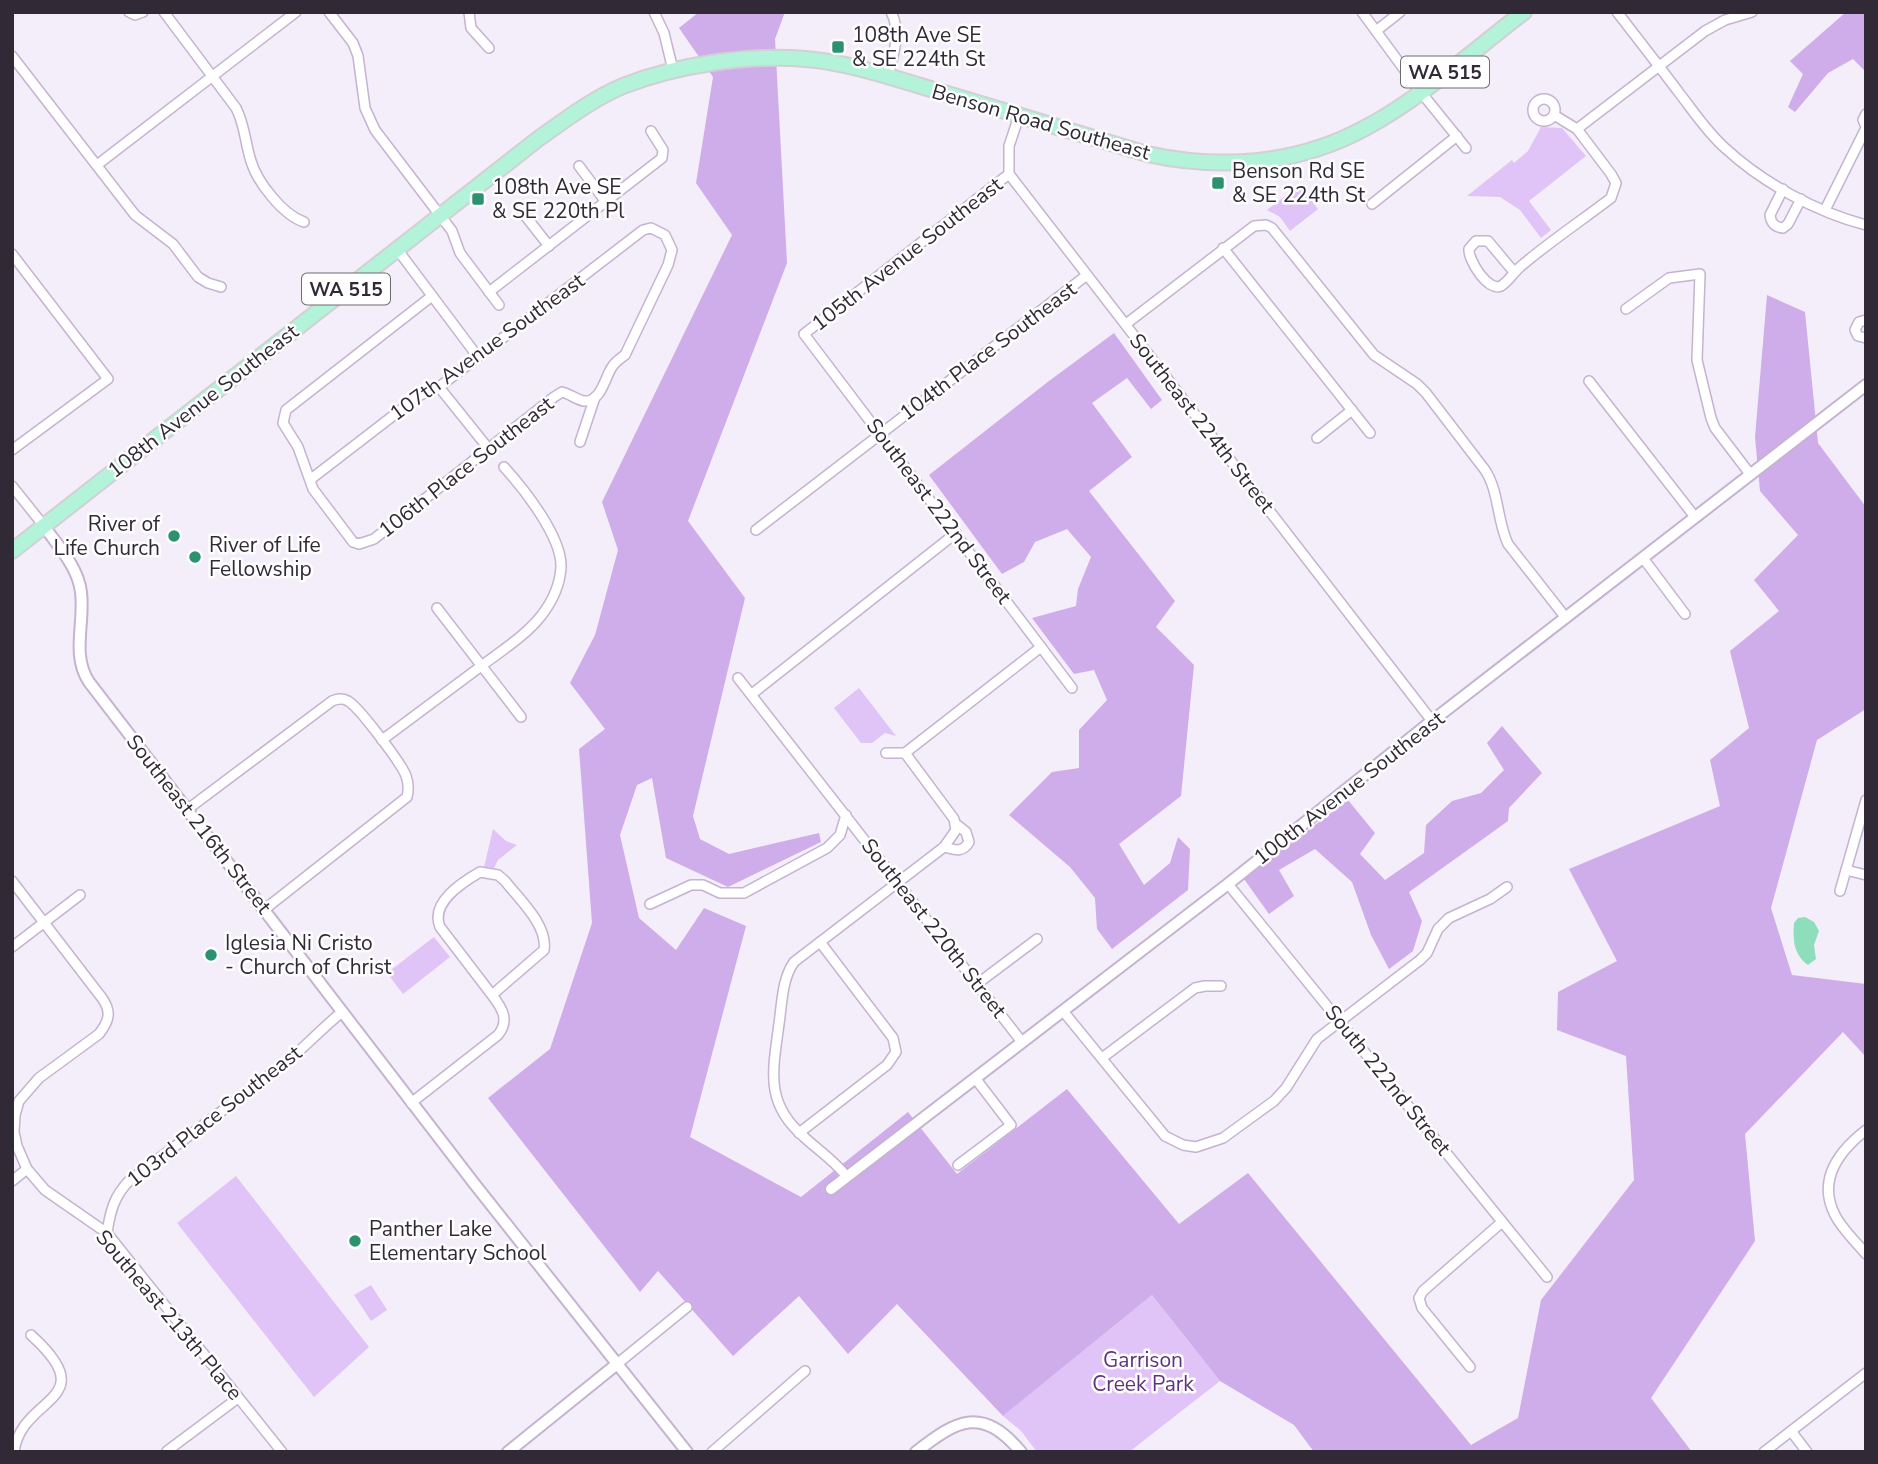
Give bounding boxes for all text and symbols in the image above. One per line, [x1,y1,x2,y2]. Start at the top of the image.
place label: 108th Ave SE & SE 224th St [852,21,986,73]
marker: 108th Ave SE & SE 224th St [830,39,846,55]
road number: WA 515 [1401,57,1489,88]
street label: Benson Road Southeast [929,77,1154,167]
place label: Benson Rd SE & SE 224th St [1232,157,1366,209]
street label: 105th Avenue Southeast [806,170,1009,337]
place label: 108th Ave SE & SE 220th Pl [492,173,625,225]
marker: Benson Rd SE & SE 224th St [1210,175,1226,191]
marker: 108th Ave SE & SE 220th Pl [470,191,486,207]
street label: 107th Avenue Southeast [384,266,591,427]
road number: WA 515 [302,274,390,304]
street label: 104th Place Southeast [894,275,1083,427]
street label: 108th Avenue Southeast [102,317,305,484]
street label: Southeast 224th Street [1123,328,1281,519]
street label: 106th Place Southeast [373,390,560,544]
street label: Southeast 222nd Street [860,413,1018,610]
place label: River of Life Church [54,510,161,562]
marker: River of Life Church [166,528,182,544]
place label: River of Life Fellowship [209,531,321,583]
marker: River of Life Fellowship [187,549,203,565]
street label: 100th Avenue Southeast [1248,704,1451,871]
street label: Southeast 216th Street [120,729,278,920]
street label: Southeast 220th Street [855,833,1013,1024]
place label: Iglesia Ni Cristo - Church of Christ [225,929,392,981]
marker: Iglesia Ni Cristo - Church of Christ [203,947,219,963]
street label: South 222nd Street [1319,999,1458,1161]
street label: 103rd Place Southeast [121,1038,308,1193]
place label: Panther Lake Elementary School [369,1215,547,1267]
street label: Southeast 213th Place [89,1224,249,1406]
marker: Panther Lake Elementary School [347,1233,363,1249]
park label: Garrison Creek Park [1092,1346,1194,1398]

